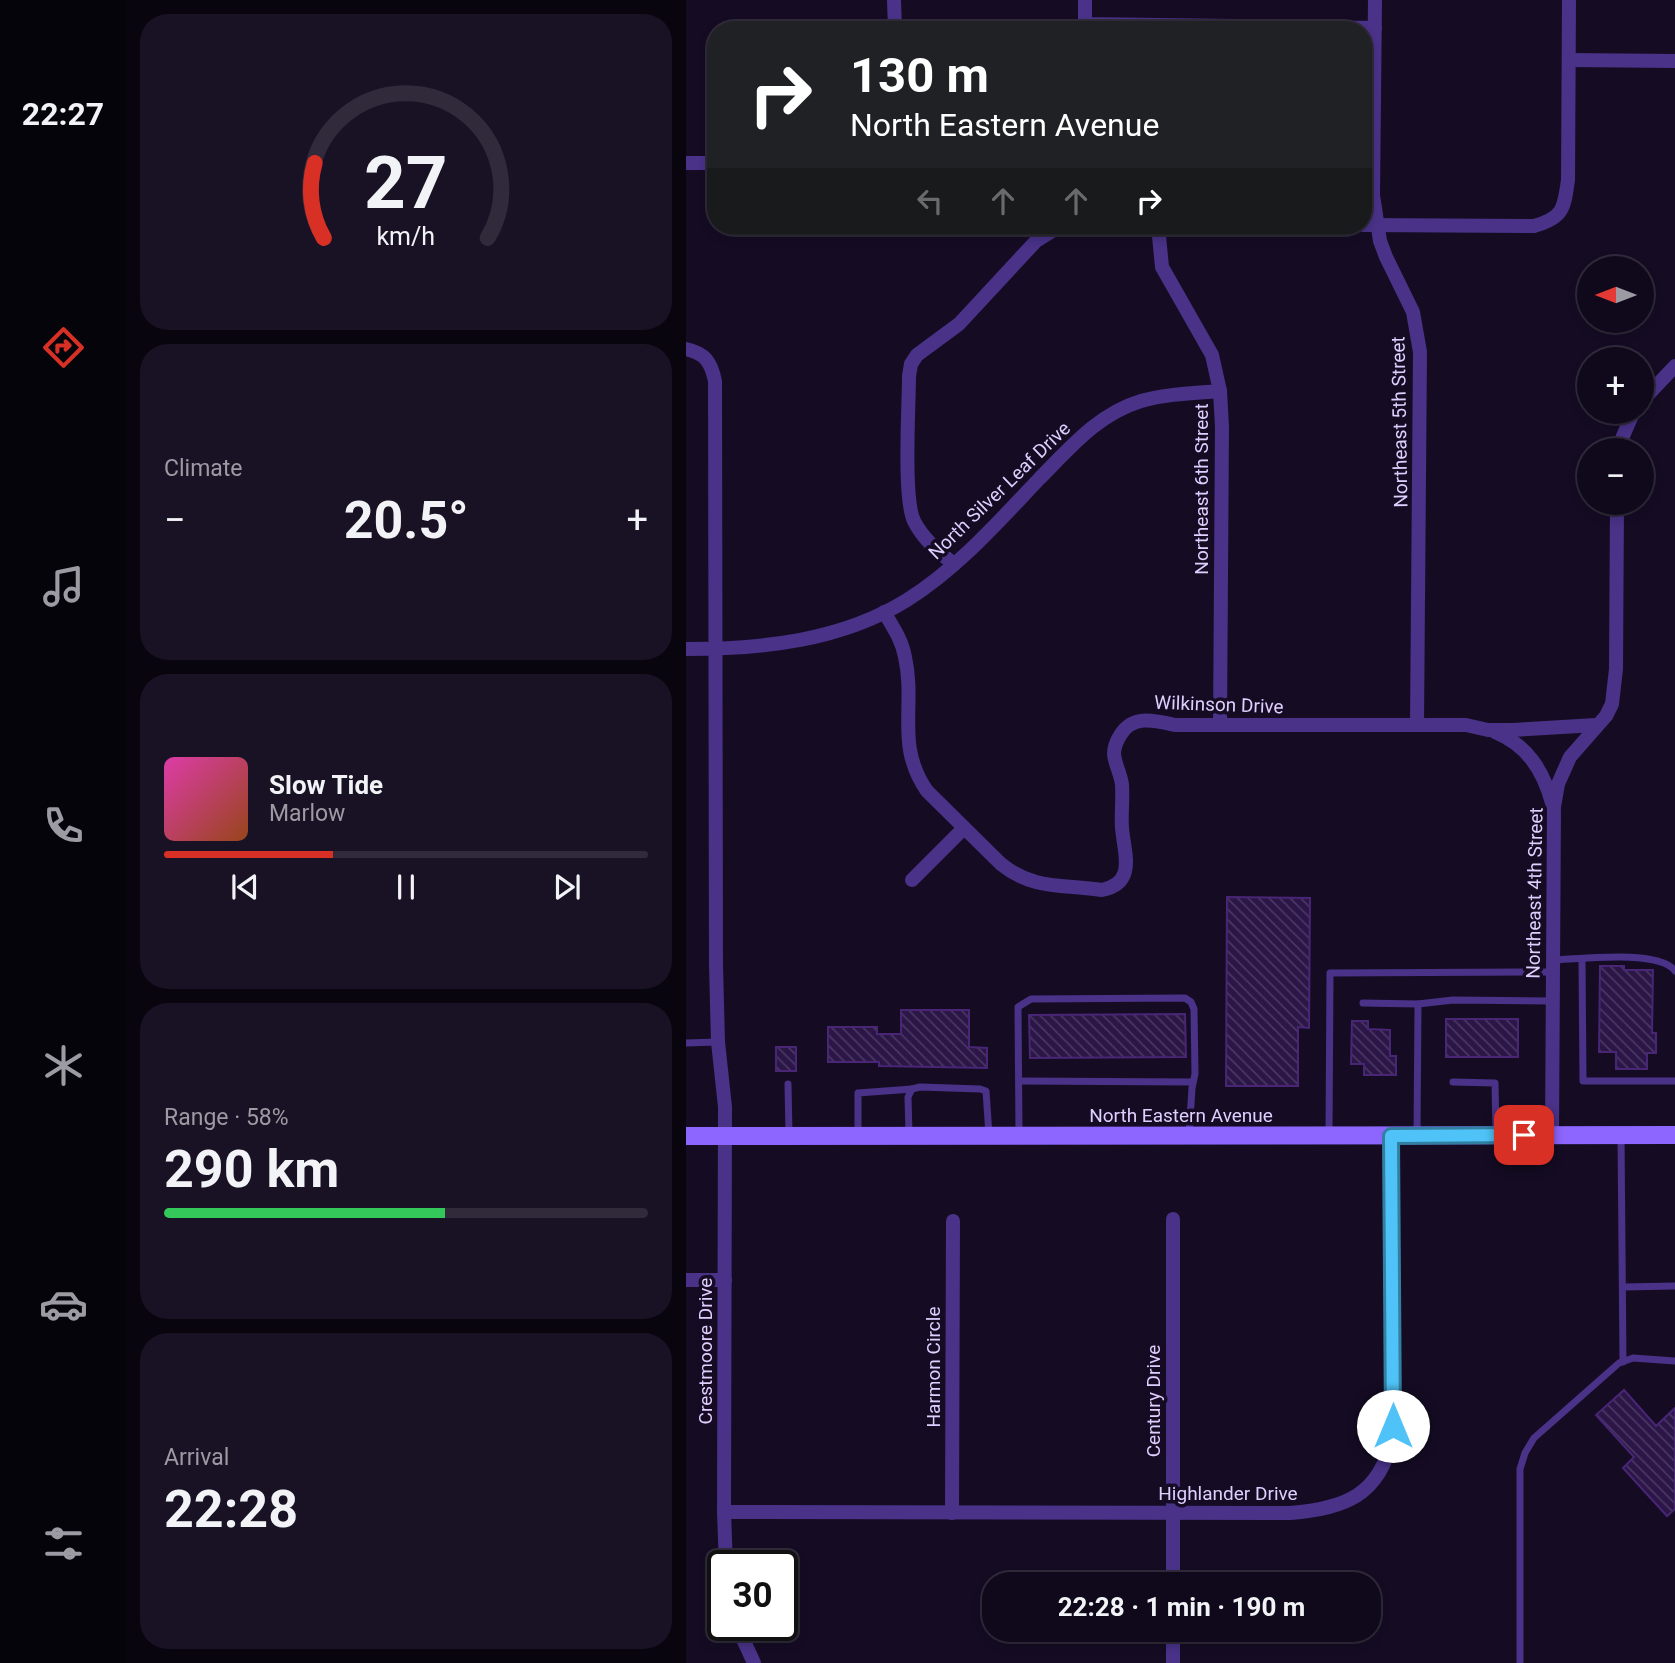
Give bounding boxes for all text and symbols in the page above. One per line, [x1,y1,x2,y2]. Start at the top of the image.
text: 130 m [850,47,989,104]
icon: right [735,49,826,140]
text: 22:27 [22,95,104,133]
text: North Eastern Avenue [850,106,1159,144]
text: 27 [364,140,448,226]
icon: left [911,182,949,220]
icon: ahead [984,182,1022,220]
icon: ahead [1057,182,1095,220]
icon: right [1130,182,1168,220]
text: km/h [377,222,435,251]
north arrow [1577,256,1654,332]
map controls [1577,256,1654,515]
icon: directions [39,323,88,372]
street label: Northeast 5th Street [1387,336,1412,508]
button: + [1577,347,1654,424]
street label: Northeast 6th Street [1190,403,1213,575]
street label: North Silver Leaf Drive [924,417,1075,564]
button: − [1577,438,1654,515]
text: Climate [164,455,243,482]
text: 20.5° [344,490,469,551]
text: − [164,498,186,542]
text: + [626,498,648,542]
icon: music [39,562,88,611]
street label: Wilkinson Drive [1154,691,1284,718]
text: Slow Tide [269,770,383,800]
text: Marlow [269,800,345,827]
icon: phone [39,801,88,850]
street label: Northeast 4th Street [1522,807,1547,979]
icon: previous [226,868,264,906]
icon: pause [387,868,425,906]
icon: next [548,868,586,906]
icon: climate [39,1041,88,1090]
text: Range · 58% [164,1104,289,1131]
street label: North Eastern Avenue [1089,1104,1273,1127]
pin [1494,1105,1554,1165]
icon: arrive [1505,1116,1543,1154]
text: 290 km [164,1139,339,1200]
street label: Crestmoore Drive [694,1278,717,1424]
icon: car [39,1280,88,1329]
street label: Harmon Circle [922,1307,945,1427]
street label: Century Drive [1142,1345,1165,1457]
position arrow [1356,1389,1430,1463]
text: Arrival [164,1444,229,1471]
text: 22:28 [164,1479,298,1540]
street label: Highlander Drive [1158,1482,1298,1505]
icon: filters [39,1519,88,1568]
speed limit sign: 30 [707,1550,798,1641]
text: 22:28 · 1 min · 190 m [1058,1592,1305,1622]

